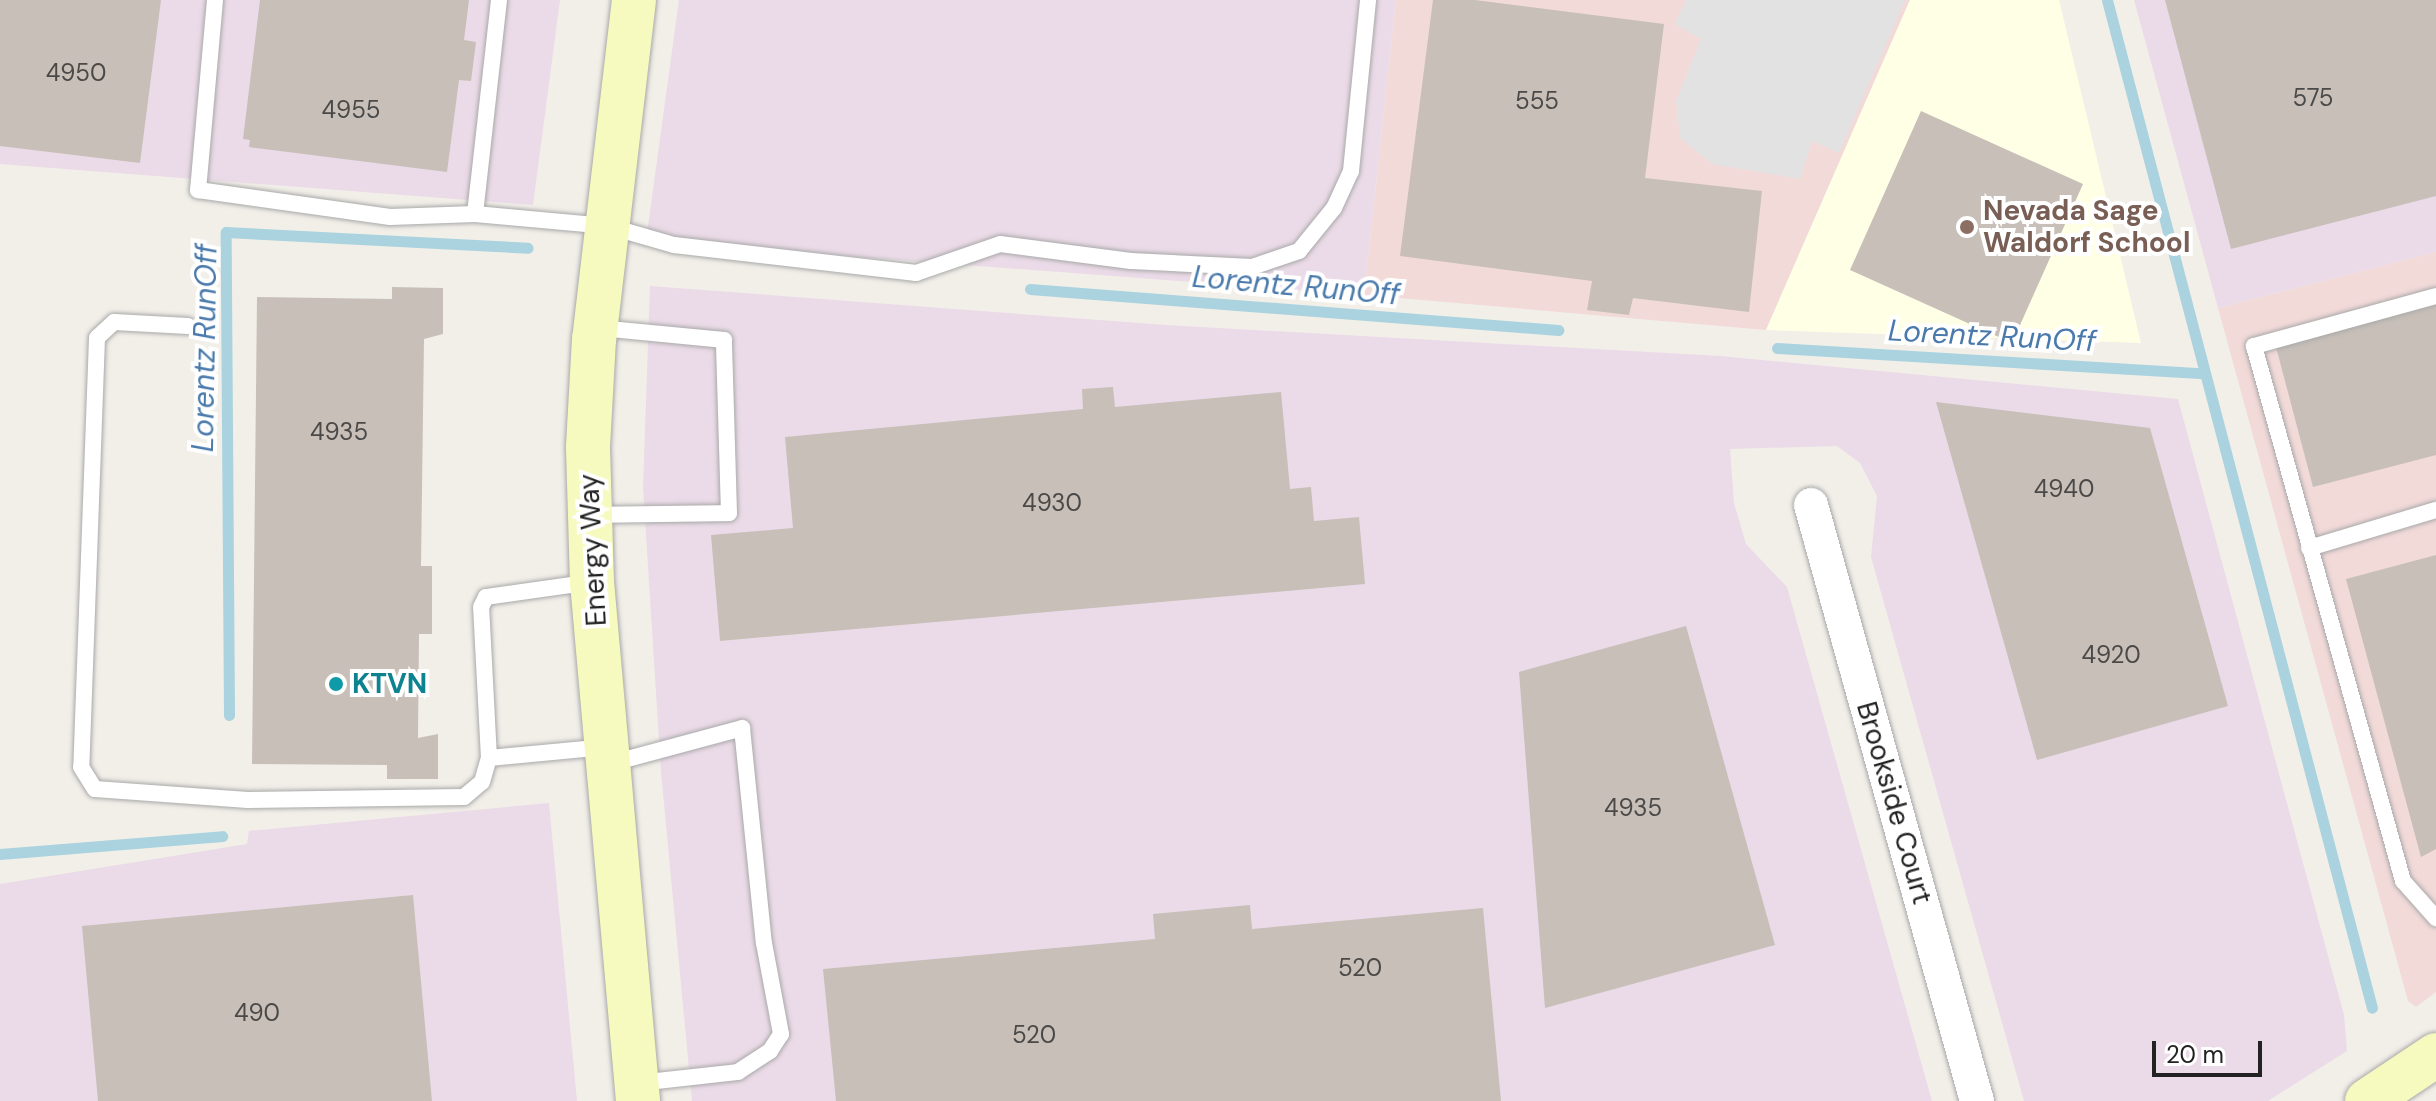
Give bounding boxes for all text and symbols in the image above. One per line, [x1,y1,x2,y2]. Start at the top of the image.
house number: 4950 [46,59,106,87]
house number: 575 [2293,84,2333,112]
house number: 555 [1515,87,1559,115]
house number: 4955 [322,96,380,124]
place label: Nevada Sage Waldorf School [1983,194,2190,260]
marker: Nevada Sage Waldorf School [1958,218,1976,236]
water label: Lorentz RunOff [185,244,225,452]
water label: Lorentz RunOff [1191,259,1401,313]
water label: Lorentz RunOff [1887,313,2097,359]
house number: 4935 [310,418,368,446]
street label: Energy Way [572,473,614,627]
house number: 4940 [2034,475,2094,503]
house number: 4930 [1022,489,1082,517]
house number: 4920 [2081,641,2141,669]
place label: KTVN [352,667,427,701]
marker: KTVN [327,675,345,693]
street label: Brookside Court [1849,698,1939,908]
house number: 4935 [1604,794,1662,822]
house number: 520 [1338,954,1382,982]
house number: 490 [234,999,280,1027]
house number: 520 [1012,1021,1056,1049]
scale bar [2156,1025,2266,1075]
text: 20 m [2166,1039,2224,1070]

